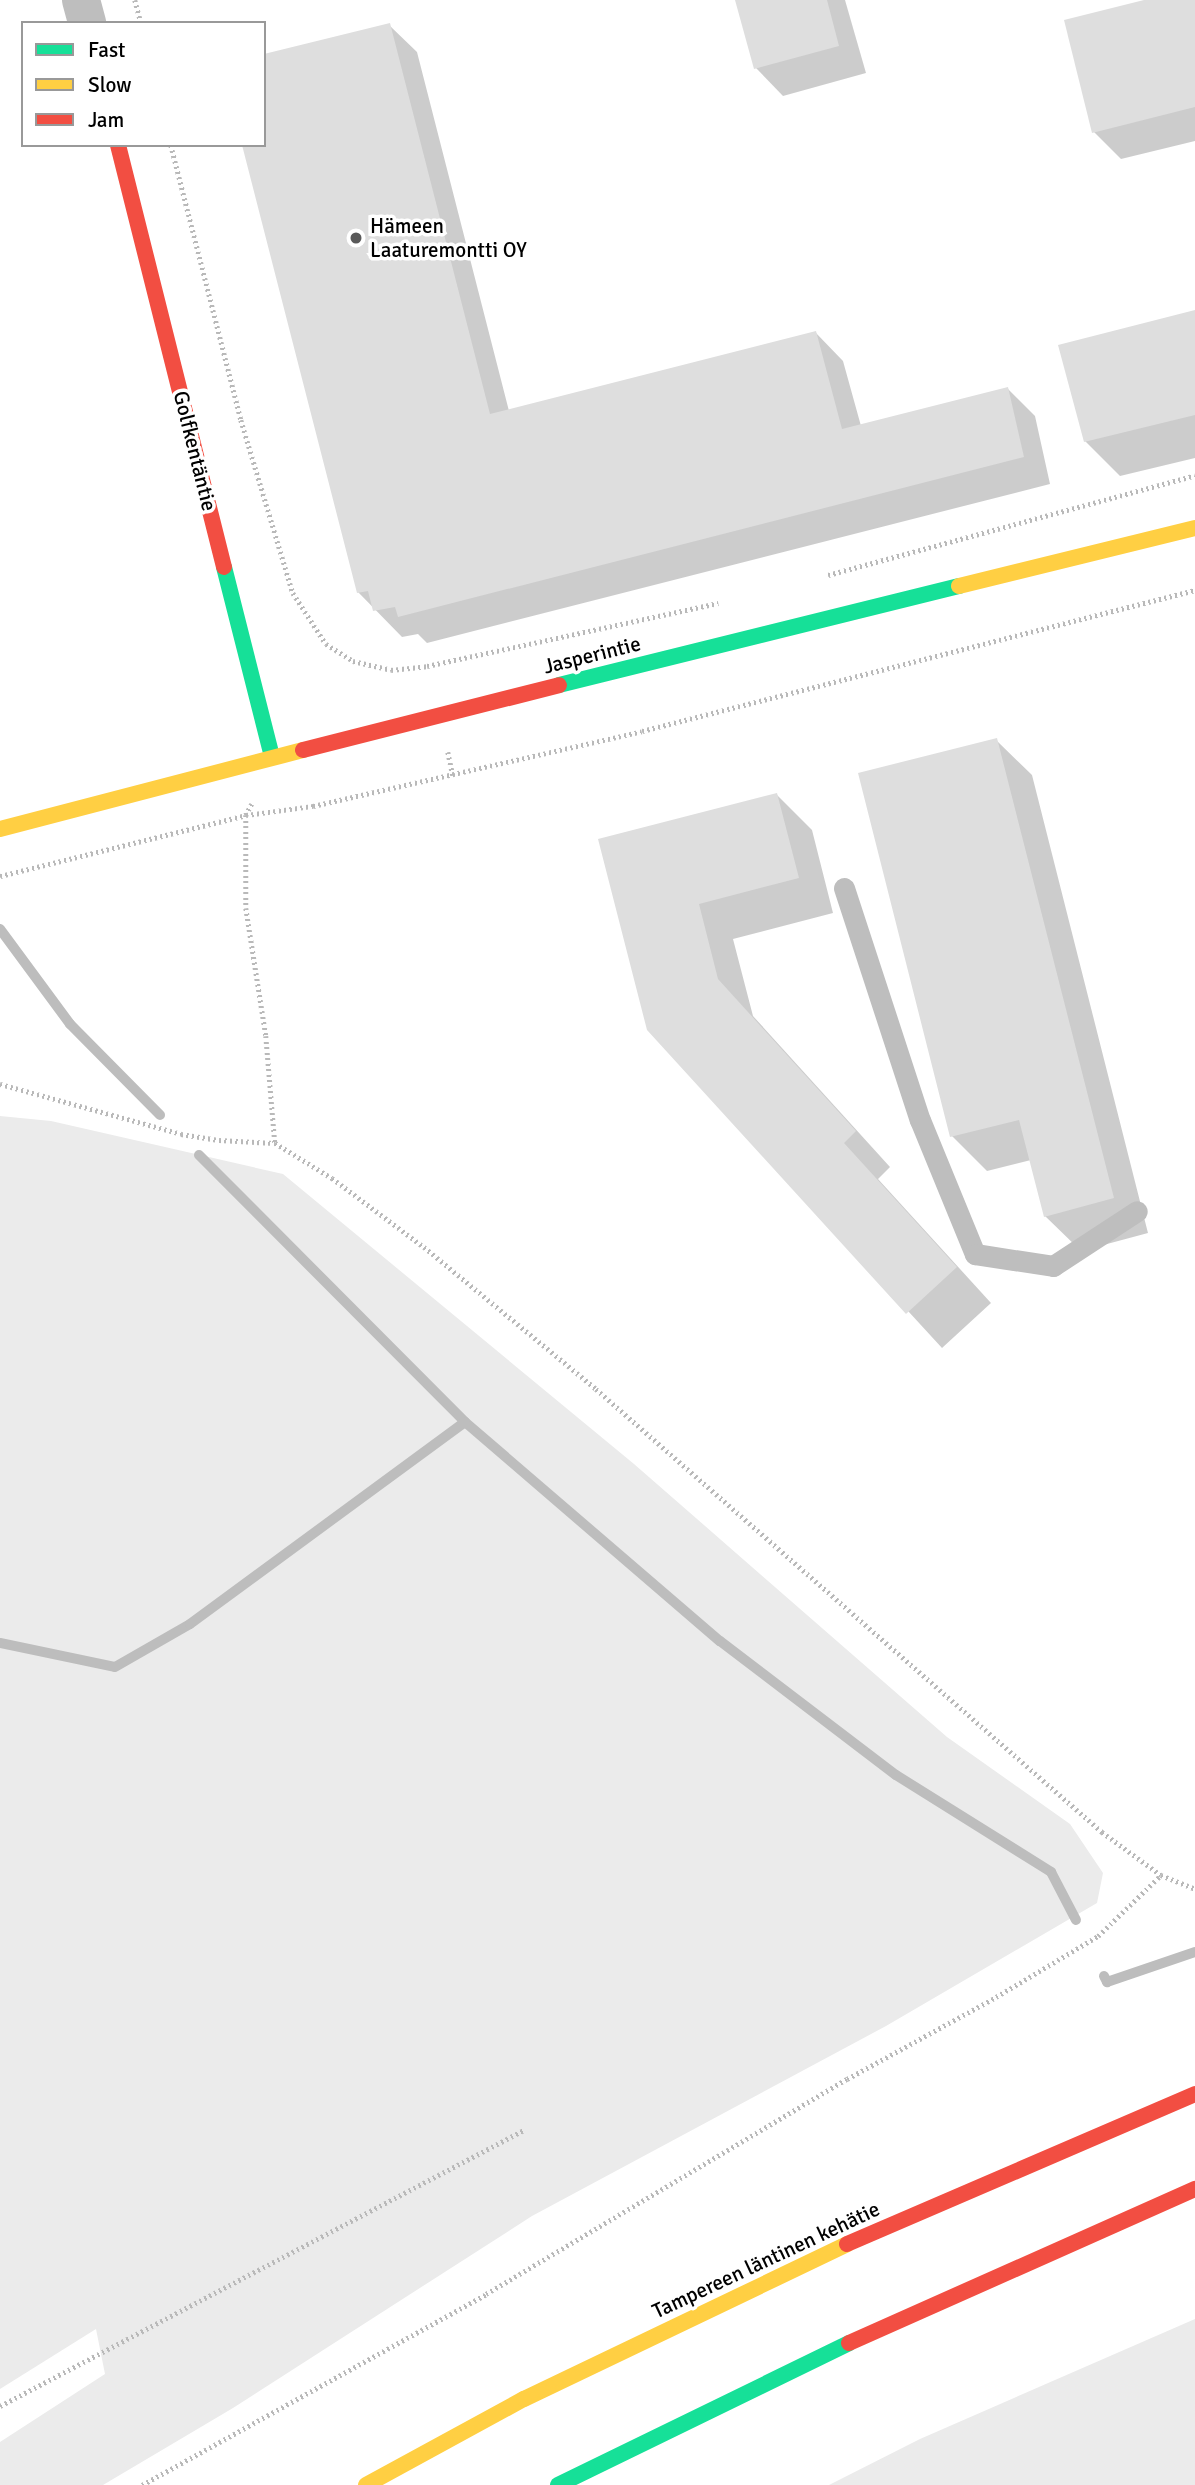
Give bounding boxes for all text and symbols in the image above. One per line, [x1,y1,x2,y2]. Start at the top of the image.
legend [21,21,266,147]
text: Fast [88,37,125,63]
text: Slow [88,72,132,98]
text: Jam [88,107,124,133]
place label: Hämeen Laaturemontti OY [370,213,527,263]
marker: Hämeen Laaturemontti OY [348,230,364,246]
street label: Golfkentäntie [168,388,222,514]
street label: Jasperintie [541,631,643,679]
street label: Tampereen läntinen kehätie [648,2196,884,2324]

